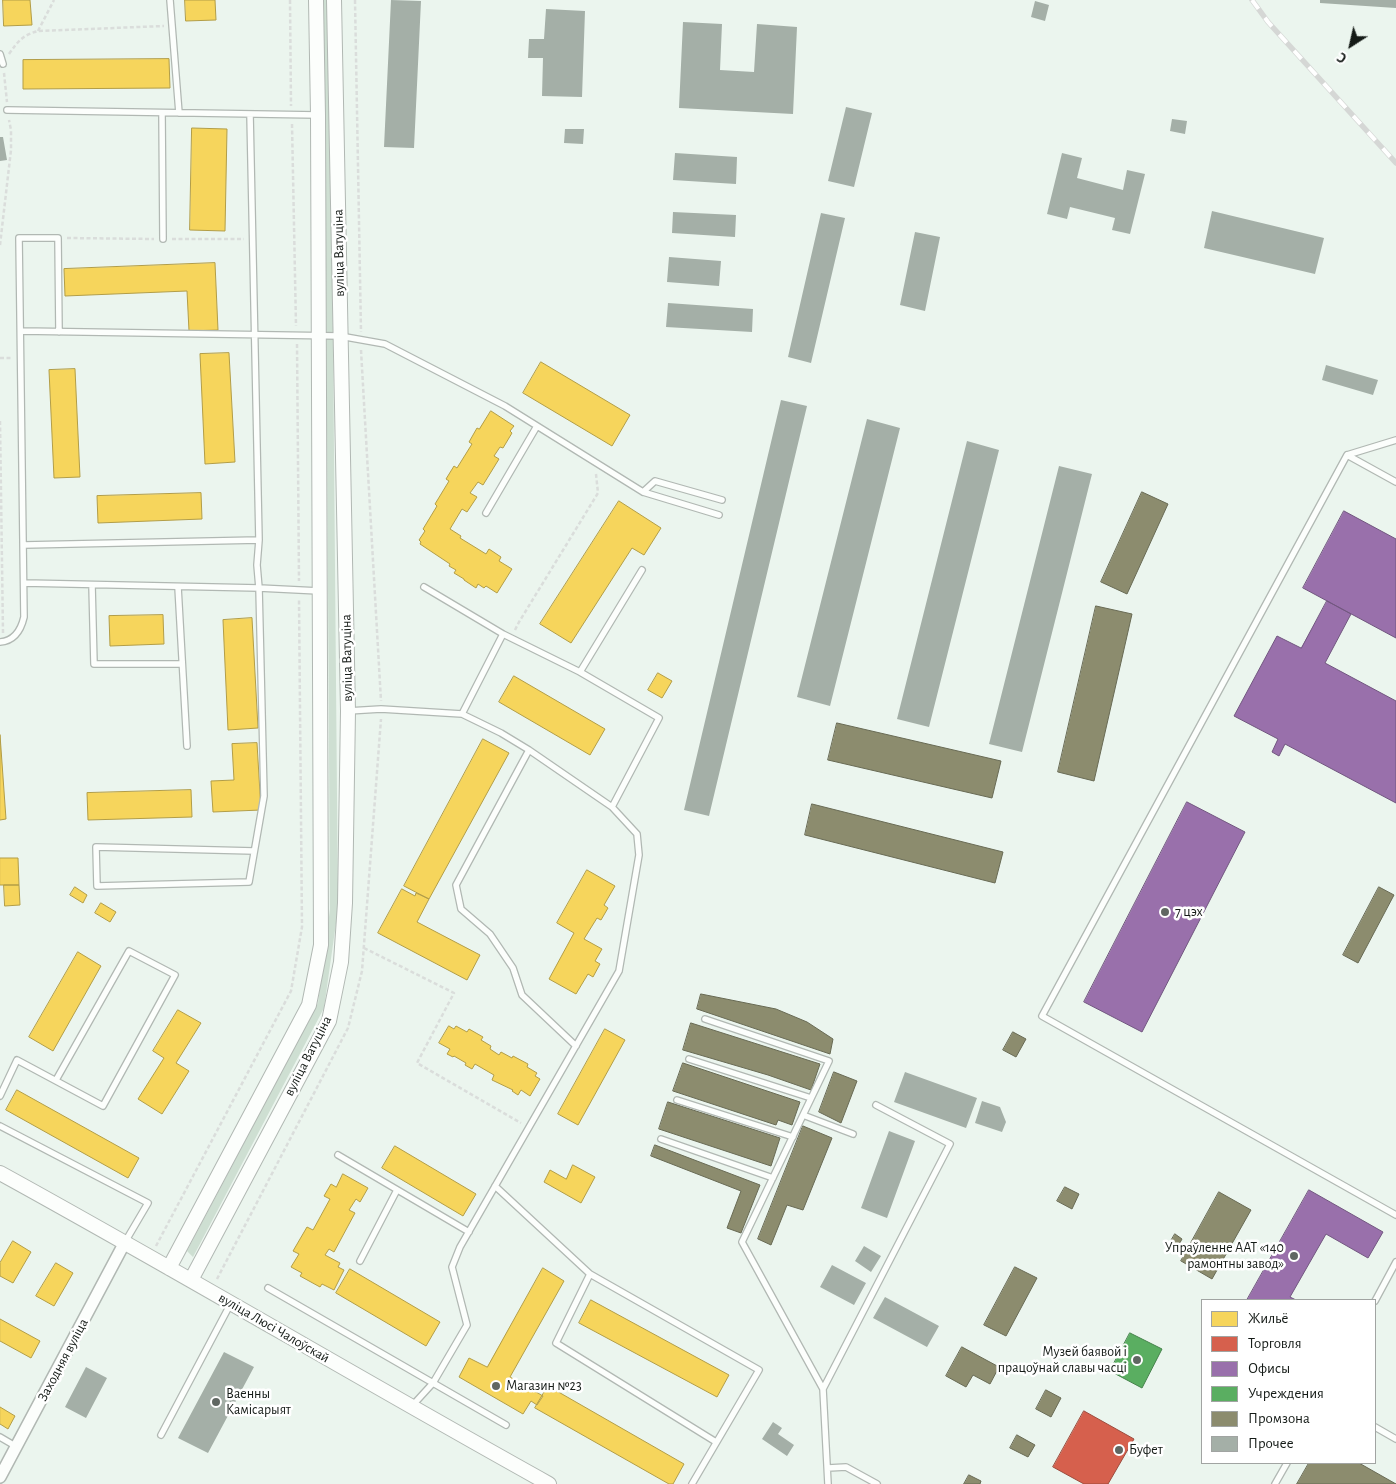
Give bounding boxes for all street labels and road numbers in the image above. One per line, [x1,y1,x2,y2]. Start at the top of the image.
street label: вуліца Ватуціна [330,209,348,297]
street label: вуліца Ватуціна [338,614,356,702]
street label: вуліца Ватуціна [281,1013,335,1099]
street label: вуліца Люсі Чалоўскай [215,1289,333,1367]
street label: Заходняя вуліца [34,1316,92,1404]

